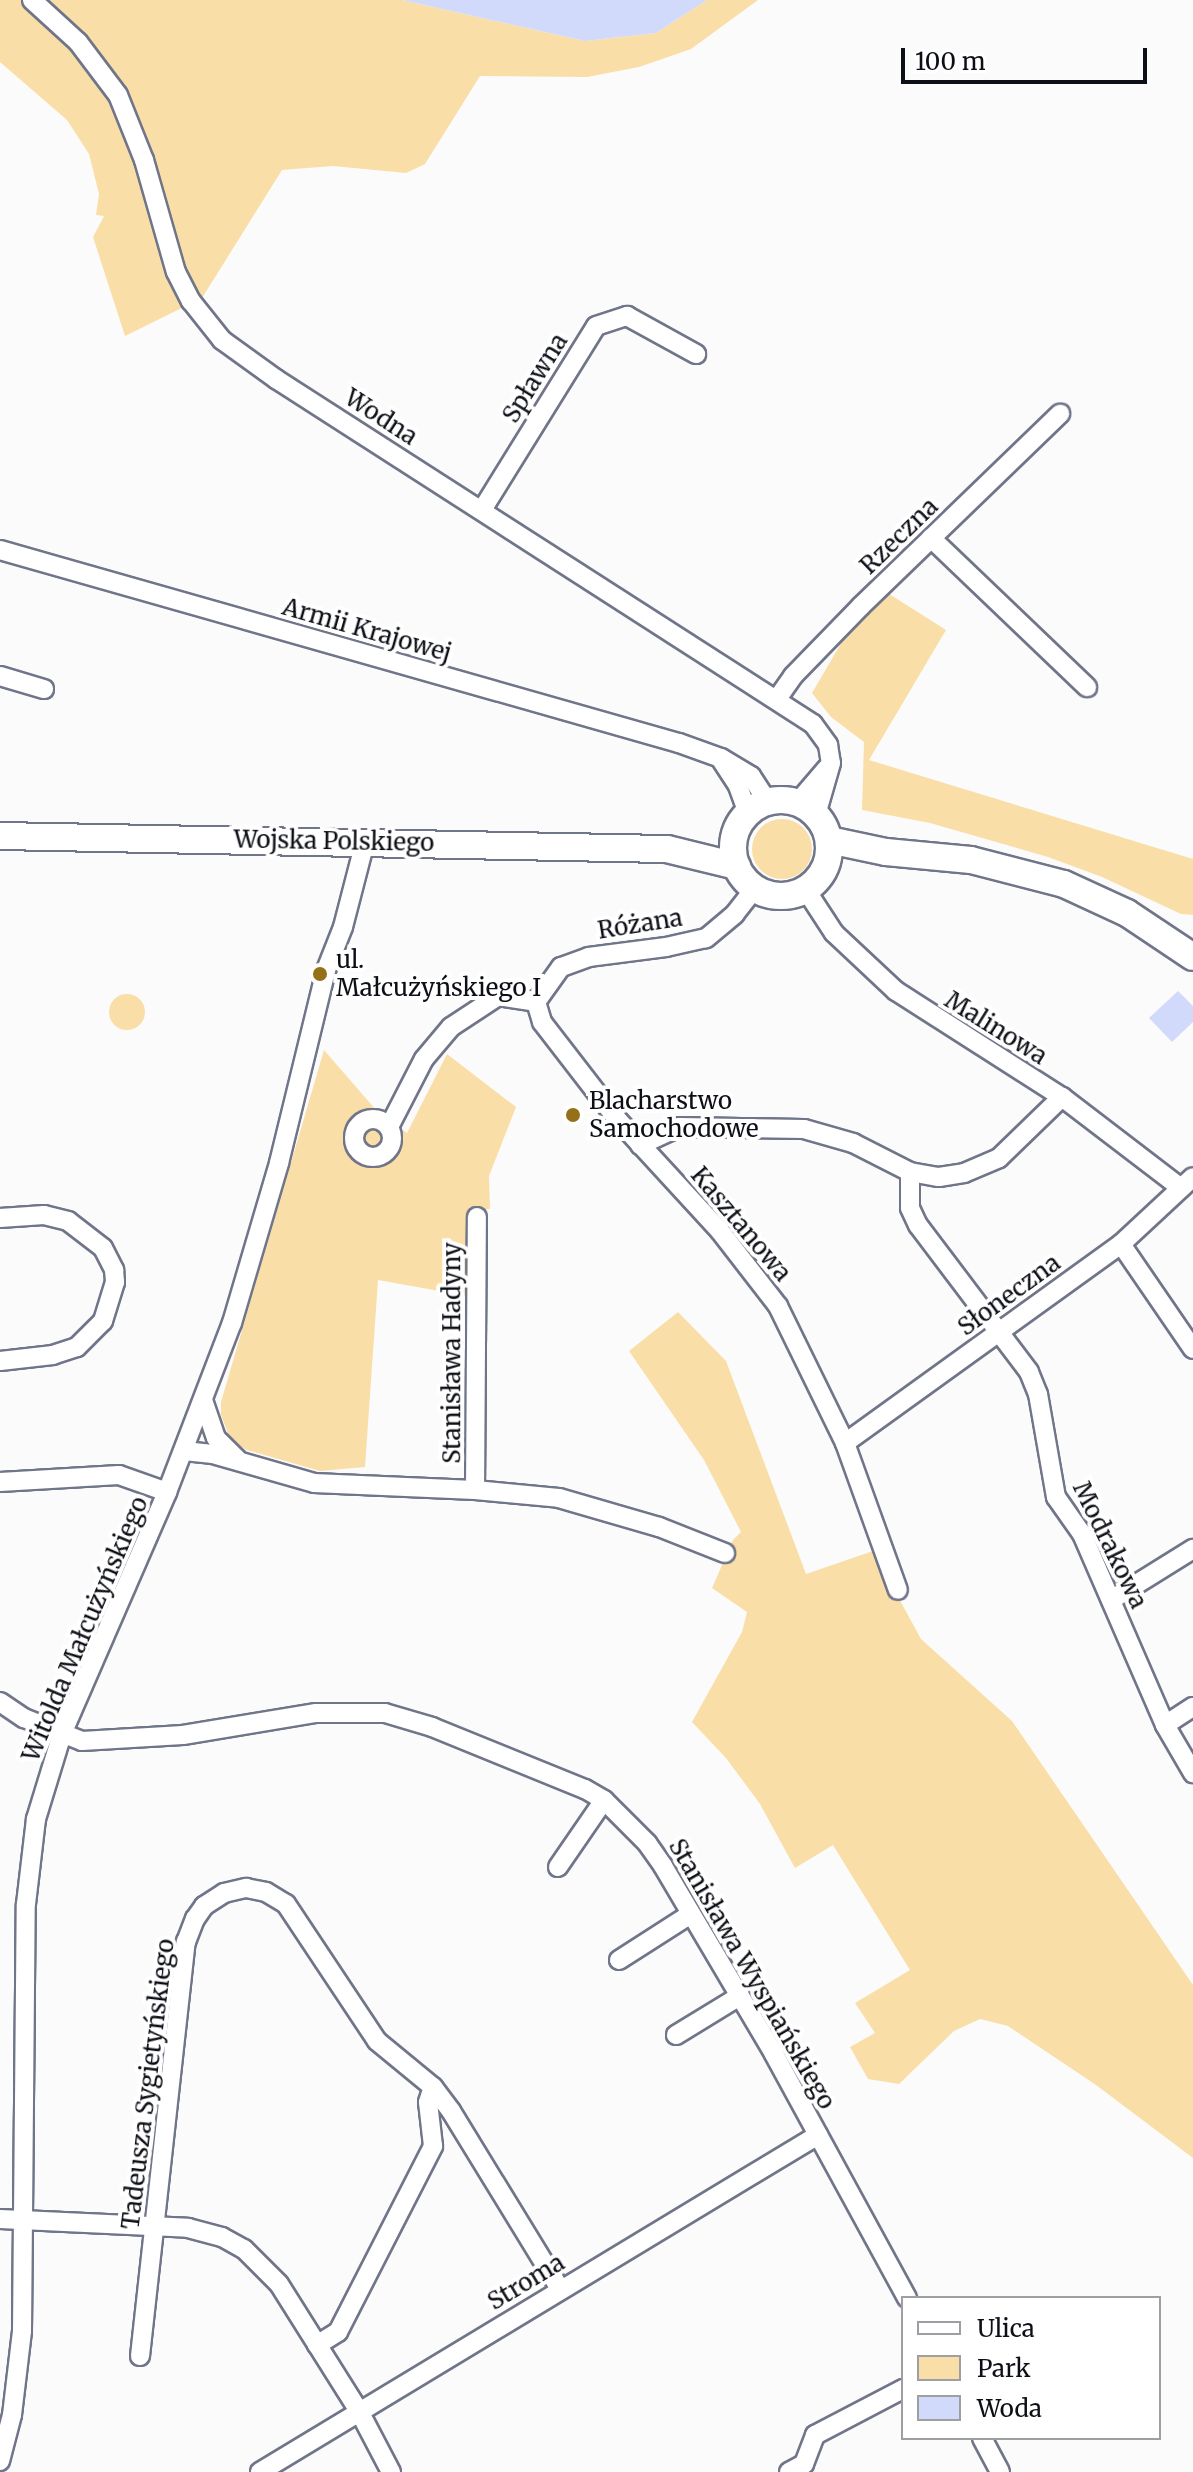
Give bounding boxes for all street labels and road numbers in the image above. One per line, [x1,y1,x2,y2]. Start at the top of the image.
street label: Spławna [496,328,574,428]
street label: Wodna [339,383,423,451]
street label: Rzeczna [854,492,944,580]
street label: Armii Krajowej [279,592,455,668]
street label: Wojska Polskiego [233,825,435,857]
street label: Różana [596,903,684,945]
street label: Malinowa [940,985,1052,1071]
street label: Kasztanowa [685,1161,797,1287]
street label: Stanisława Hadyny [438,1242,466,1464]
street label: Słoneczna [952,1248,1066,1342]
street label: Modrakowa [1067,1477,1153,1613]
street label: Witolda Małcużyńskiego [16,1492,154,1766]
street label: Stanisława Wyspiańskiego [663,1834,841,2114]
street label: Tadeusza Sygietyńskiego [116,1937,180,2231]
street label: Stroma [482,2248,570,2316]

